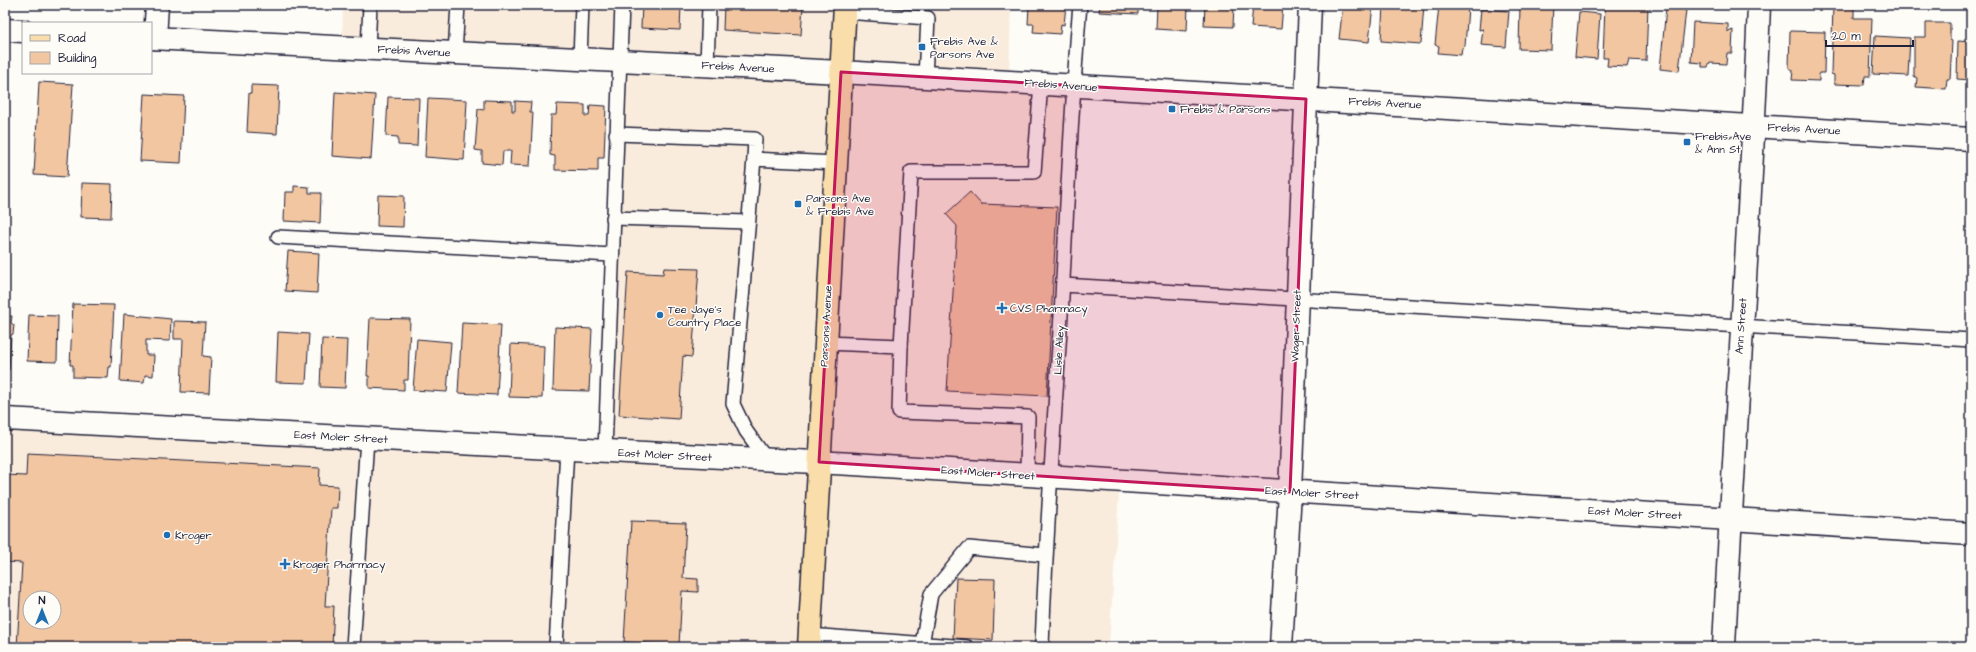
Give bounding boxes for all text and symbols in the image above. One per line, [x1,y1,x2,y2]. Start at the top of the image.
legend [22,22,152,74]
scale bar [1826,22,1913,48]
text: 20 m [1832,28,1861,45]
text: Road [58,30,86,47]
place label: Frebis Ave & Parsons Ave [930,34,999,62]
street label: Frebis Avenue [377,42,451,60]
marker: Frebis Ave & Parsons Ave [917,42,927,52]
text: Building [58,50,96,68]
street label: Frebis Avenue [701,58,775,76]
street label: Frebis Avenue [1024,75,1098,95]
street label: Frebis Avenue [1348,94,1422,112]
place label: Frebis & Parsons [1180,102,1271,117]
marker: Frebis & Parsons [1167,104,1177,114]
street label: Frebis Avenue [1767,120,1841,138]
place label: Frebis Ave & Ann St [1695,129,1751,157]
marker: Frebis Ave & Ann St [1682,137,1692,147]
place label: Parsons Ave & Frebis Ave [806,191,874,219]
marker: Parsons Ave & Frebis Ave [793,199,803,209]
street label: Parsons Avenue [816,285,836,367]
street label: Wager Street [1287,289,1306,362]
street label: Ann Street [1732,297,1750,355]
place label: CVS Pharmacy [1010,301,1087,317]
place label: Tee Jaye's Country Place [668,302,741,331]
marker: CVS Pharmacy [997,303,1007,313]
marker: Tee Jaye's Country Place [655,310,665,320]
street label: Lisle Alley [1050,325,1069,375]
street label: East Moler Street [294,427,389,447]
street label: East Moler Street [618,445,713,465]
street label: East Moler Street [941,462,1036,484]
street label: East Moler Street [1265,483,1360,503]
street label: East Moler Street [1588,503,1683,523]
place label: Kroger [175,528,212,544]
marker: Kroger [162,530,172,540]
place label: Kroger Pharmacy [293,557,385,573]
marker: Kroger Pharmacy [280,559,290,569]
north arrow [22,590,62,630]
text: N [39,593,46,608]

